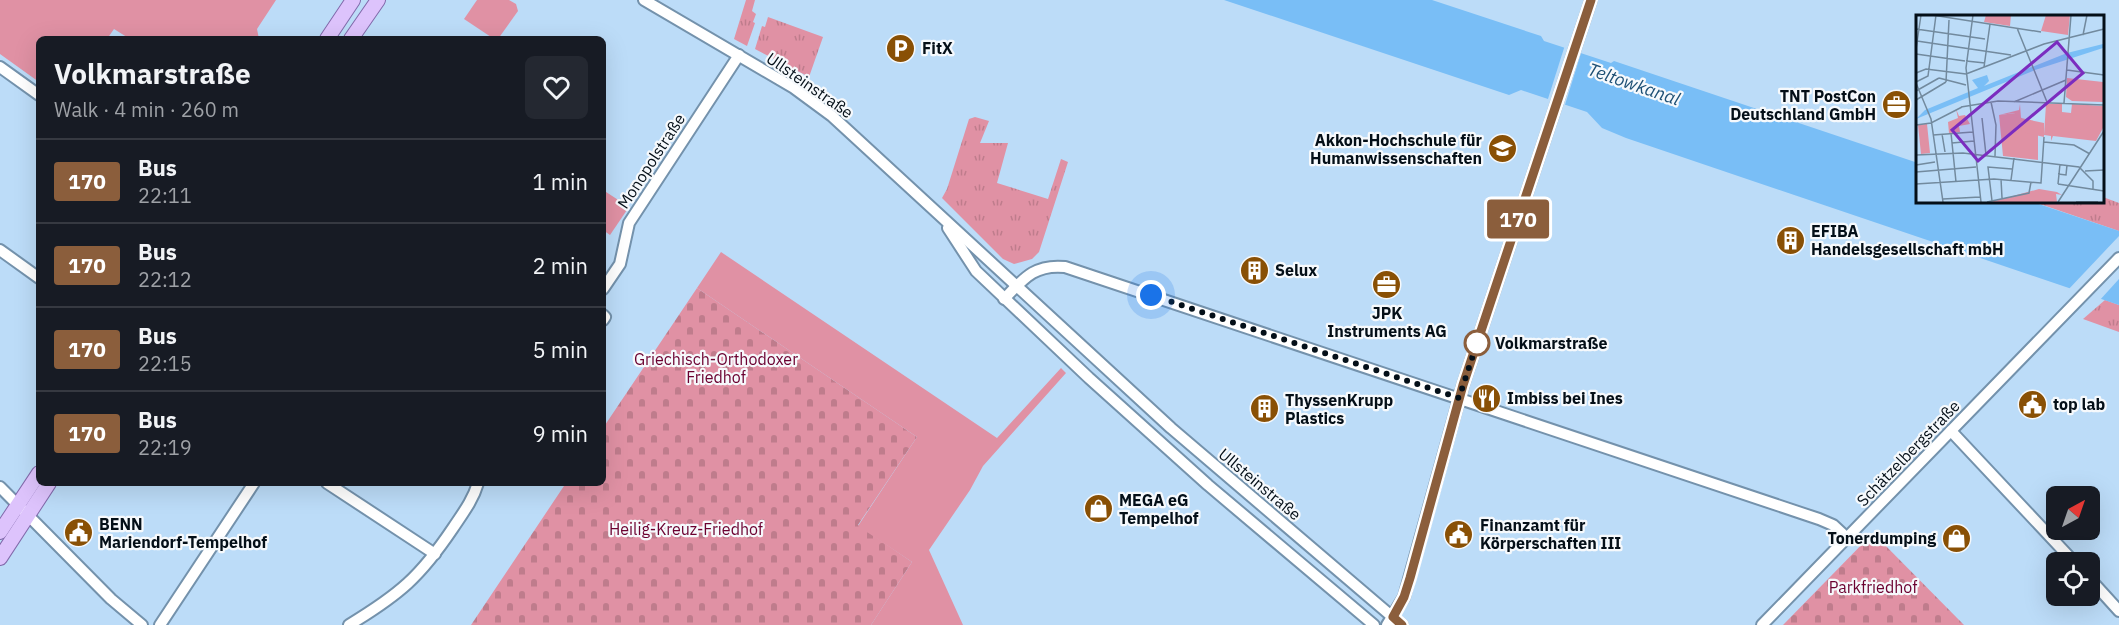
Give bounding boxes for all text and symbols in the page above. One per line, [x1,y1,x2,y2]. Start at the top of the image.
inset map [1916,15,2104,202]
parking icon: FitX [885,32,917,64]
place label: FitX [922,38,953,58]
street label: Ullsteinstraße [763,48,857,122]
text: Volkmarstraße [54,55,251,92]
button: heart [525,56,588,119]
water label: Teltowkanal [1585,57,1683,111]
place label: TNT PostCon Deutschland GmbH [1730,86,1876,124]
office icon: TNT PostCon Deutschland GmbH [1881,89,1913,121]
text: Walk · 4 min · 260 m [54,96,239,123]
street label: Monopolstraße [613,110,689,212]
place label: Akkon-Hochschule für Humanwissenschaften [1310,130,1483,168]
school or university icon: Akkon-Hochschule für Humanwissenschaften [1487,133,1519,165]
text: Bus [138,153,177,182]
text: 170 [68,167,106,195]
text: 1 min [532,167,588,196]
text: 22:11 [138,182,192,209]
line badge: 170 [1484,200,1552,238]
text: 170 [1499,205,1537,233]
place label: EFIBA Handelsgesellschaft mbH [1811,221,2003,259]
building icon: EFIBA Handelsgesellschaft mbH [1774,224,1806,256]
text: Bus [138,237,177,266]
text: 170 [68,251,106,279]
text: 2 min [532,251,588,280]
building icon: Selux [1238,254,1270,286]
place label: Selux [1275,260,1317,280]
text: 22:12 [138,266,192,293]
office icon: JPK Instruments AG [1371,269,1403,301]
your location [1136,280,1166,310]
place label: JPK Instruments AG [1327,303,1447,341]
text: Bus [138,321,177,350]
marker: Volkmarstraße [1464,330,1490,356]
place label: Volkmarstraße [1495,333,1607,353]
text: 170 [68,335,106,363]
text: 5 min [532,335,588,364]
park label: Griechisch-Orthodoxer Friedhof [634,349,798,387]
text: 22:15 [138,350,192,377]
restaurant icon: Imbiss bei Ines [1470,382,1502,414]
place label: Imbiss bei Ines [1507,388,1623,408]
public building icon: top lab [2016,388,2048,420]
place label: ThyssenKrupp Plastics [1285,390,1393,428]
building icon: ThyssenKrupp Plastics [1248,393,1280,425]
place label: top lab [2053,394,2106,414]
street label: Schätzelbergstraße [1852,396,1964,510]
text: Bus [138,405,177,434]
text: 170 [68,419,106,447]
text: 9 min [532,419,588,448]
text: 22:19 [138,434,192,461]
street label: Ullsteinstraße [1215,444,1305,524]
north arrow [2046,486,2100,540]
map controls [2046,486,2100,606]
place label: MEGA eG Tempelhof [1119,490,1199,528]
shop icon: MEGA eG Tempelhof [1082,493,1114,525]
place label: BENN Mariendorf-Tempelhof [99,514,267,552]
place label: Finanzamt für Körperschaften III [1480,515,1621,553]
public building icon: BENN Mariendorf-Tempelhof [62,517,94,549]
public building icon: Finanzamt für Körperschaften III [1443,518,1475,550]
park label: Heilig-Kreuz-Friedhof [609,519,763,539]
shop icon: Tonerdumping [1941,522,1973,554]
place label: Tonerdumping [1828,528,1936,548]
button: locate [2046,552,2100,606]
park label: Parkfriedhof [1829,577,1917,597]

